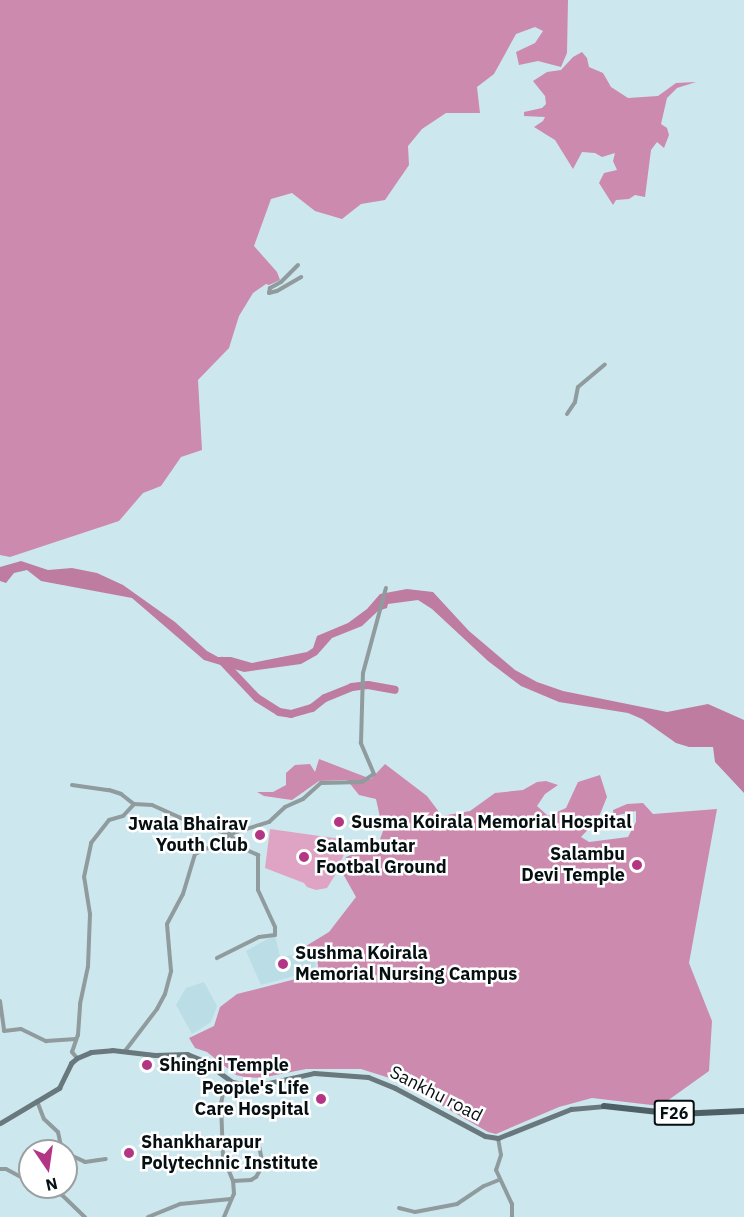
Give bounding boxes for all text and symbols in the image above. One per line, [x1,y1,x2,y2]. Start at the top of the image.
place label: Susma Koirala Memorial Hospital [351,811,632,833]
place label: Jwala Bhairav Youth Club [128,814,248,856]
marker: Susma Koirala Memorial Hospital [332,815,346,829]
marker: Jwala Bhairav Youth Club [253,828,267,842]
place label: Salambutar Footbal Ground [316,836,447,878]
place label: Salambu Devi Temple [521,844,625,886]
marker: Salambutar Footbal Ground [297,850,311,864]
marker: Salambu Devi Temple [630,858,644,872]
place label: Sushma Koirala Memorial Nursing Campus [295,943,517,986]
marker: Sushma Koirala Memorial Nursing Campus [276,957,290,971]
place label: Shingni Temple [159,1054,289,1076]
marker: Shingni Temple [140,1058,154,1072]
street label: Sankhu road [386,1061,486,1127]
place label: People's Life Care Hospital [195,1078,309,1120]
marker: People's Life Care Hospital [314,1092,328,1106]
road number: F26 [653,1100,695,1126]
place label: Shankharapur Polytechnic Institute [141,1132,318,1174]
north arrow [18,1139,78,1199]
marker: Shankharapur Polytechnic Institute [122,1146,136,1160]
text: N [44,1174,59,1196]

